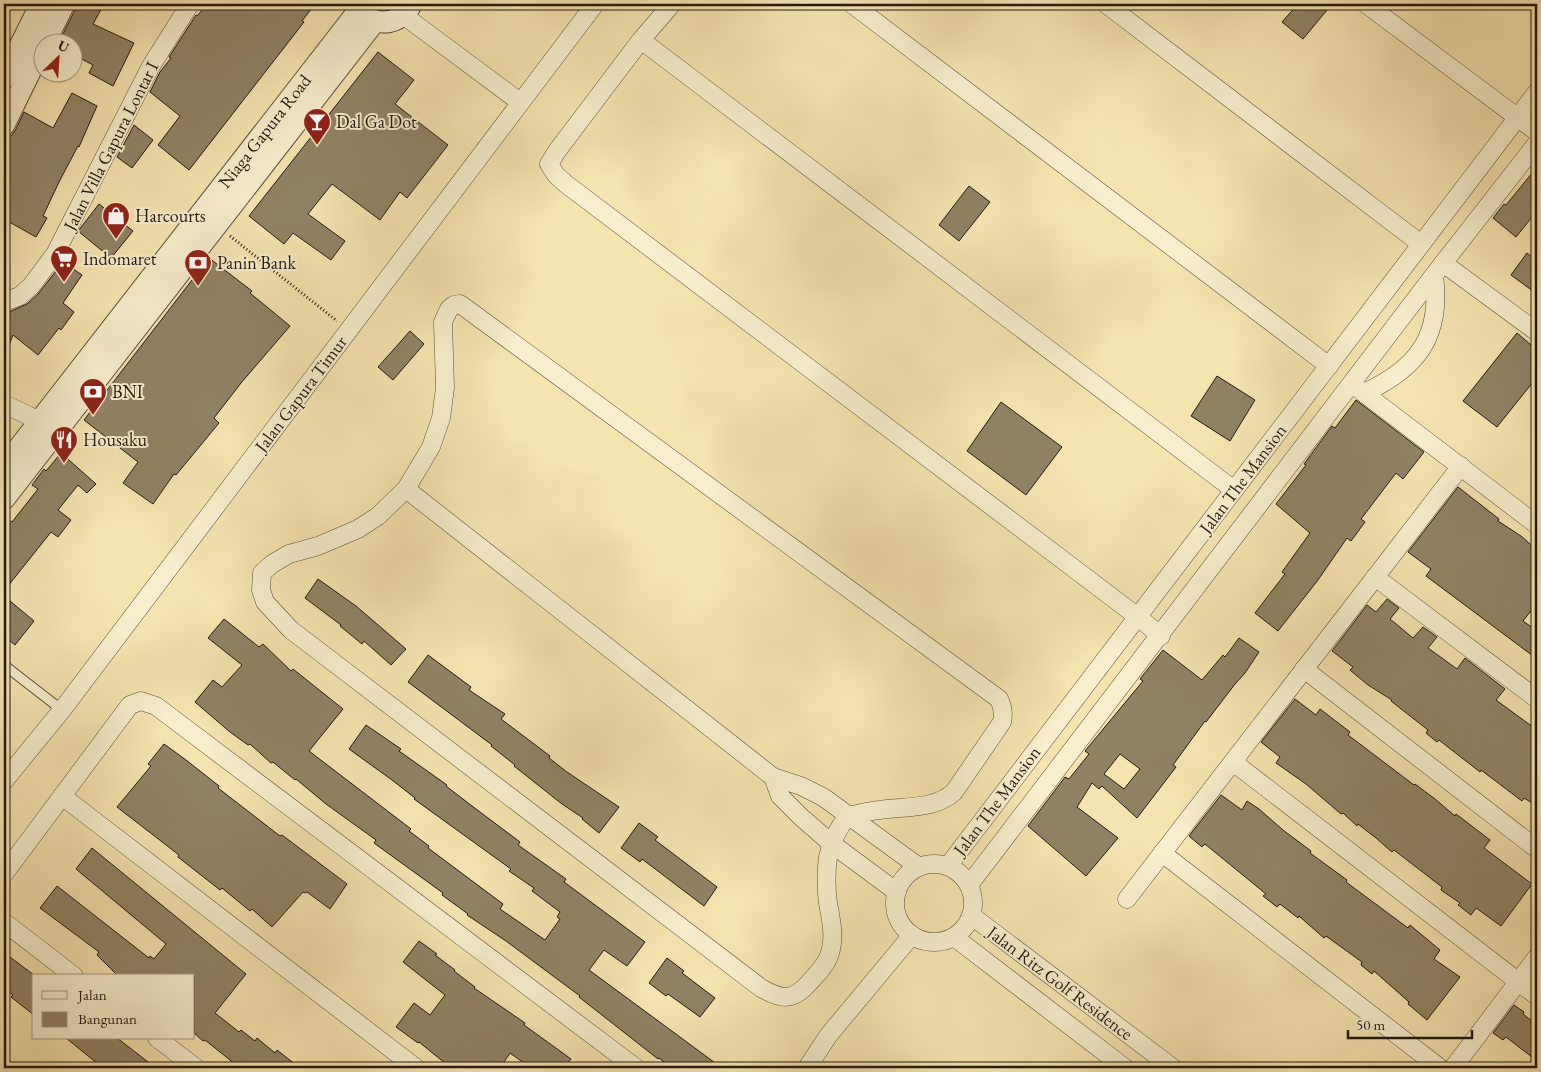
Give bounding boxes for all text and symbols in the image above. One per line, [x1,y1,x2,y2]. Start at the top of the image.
north arrow [32,32,82,82]
text: U [55,36,73,57]
street label: Jalan Villa Gapura Lontar I [57,57,163,236]
street label: Niaga Gapura Road [213,69,316,193]
bar icon: Dal Ga Dot [302,107,332,146]
place label: Dal Ga Dot [336,110,417,133]
shop icon: Harcourts [101,201,131,240]
place label: Harcourts [135,204,206,227]
supermarket icon: Indomaret [49,244,79,283]
place label: Indomaret [83,247,157,270]
bank icon: Panin Bank [183,248,213,287]
place label: Panin Bank [217,251,296,274]
street label: Jalan Gapura Timur [248,331,352,458]
bank icon: BNI [78,377,108,416]
place label: BNI [112,380,143,403]
street label: Jalan The Mansion [1193,419,1292,540]
restaurant icon: Housaku [49,425,79,464]
place label: Housaku [83,428,147,451]
street label: Jalan The Mansion [947,741,1046,862]
street label: Jalan Ritz Golf Residence [981,919,1138,1045]
legend [32,974,195,1040]
text: Jalan [76,985,107,1004]
scale bar [1348,1007,1472,1039]
text: Bangunan [78,1009,137,1028]
text: 50 m [1356,1015,1385,1034]

